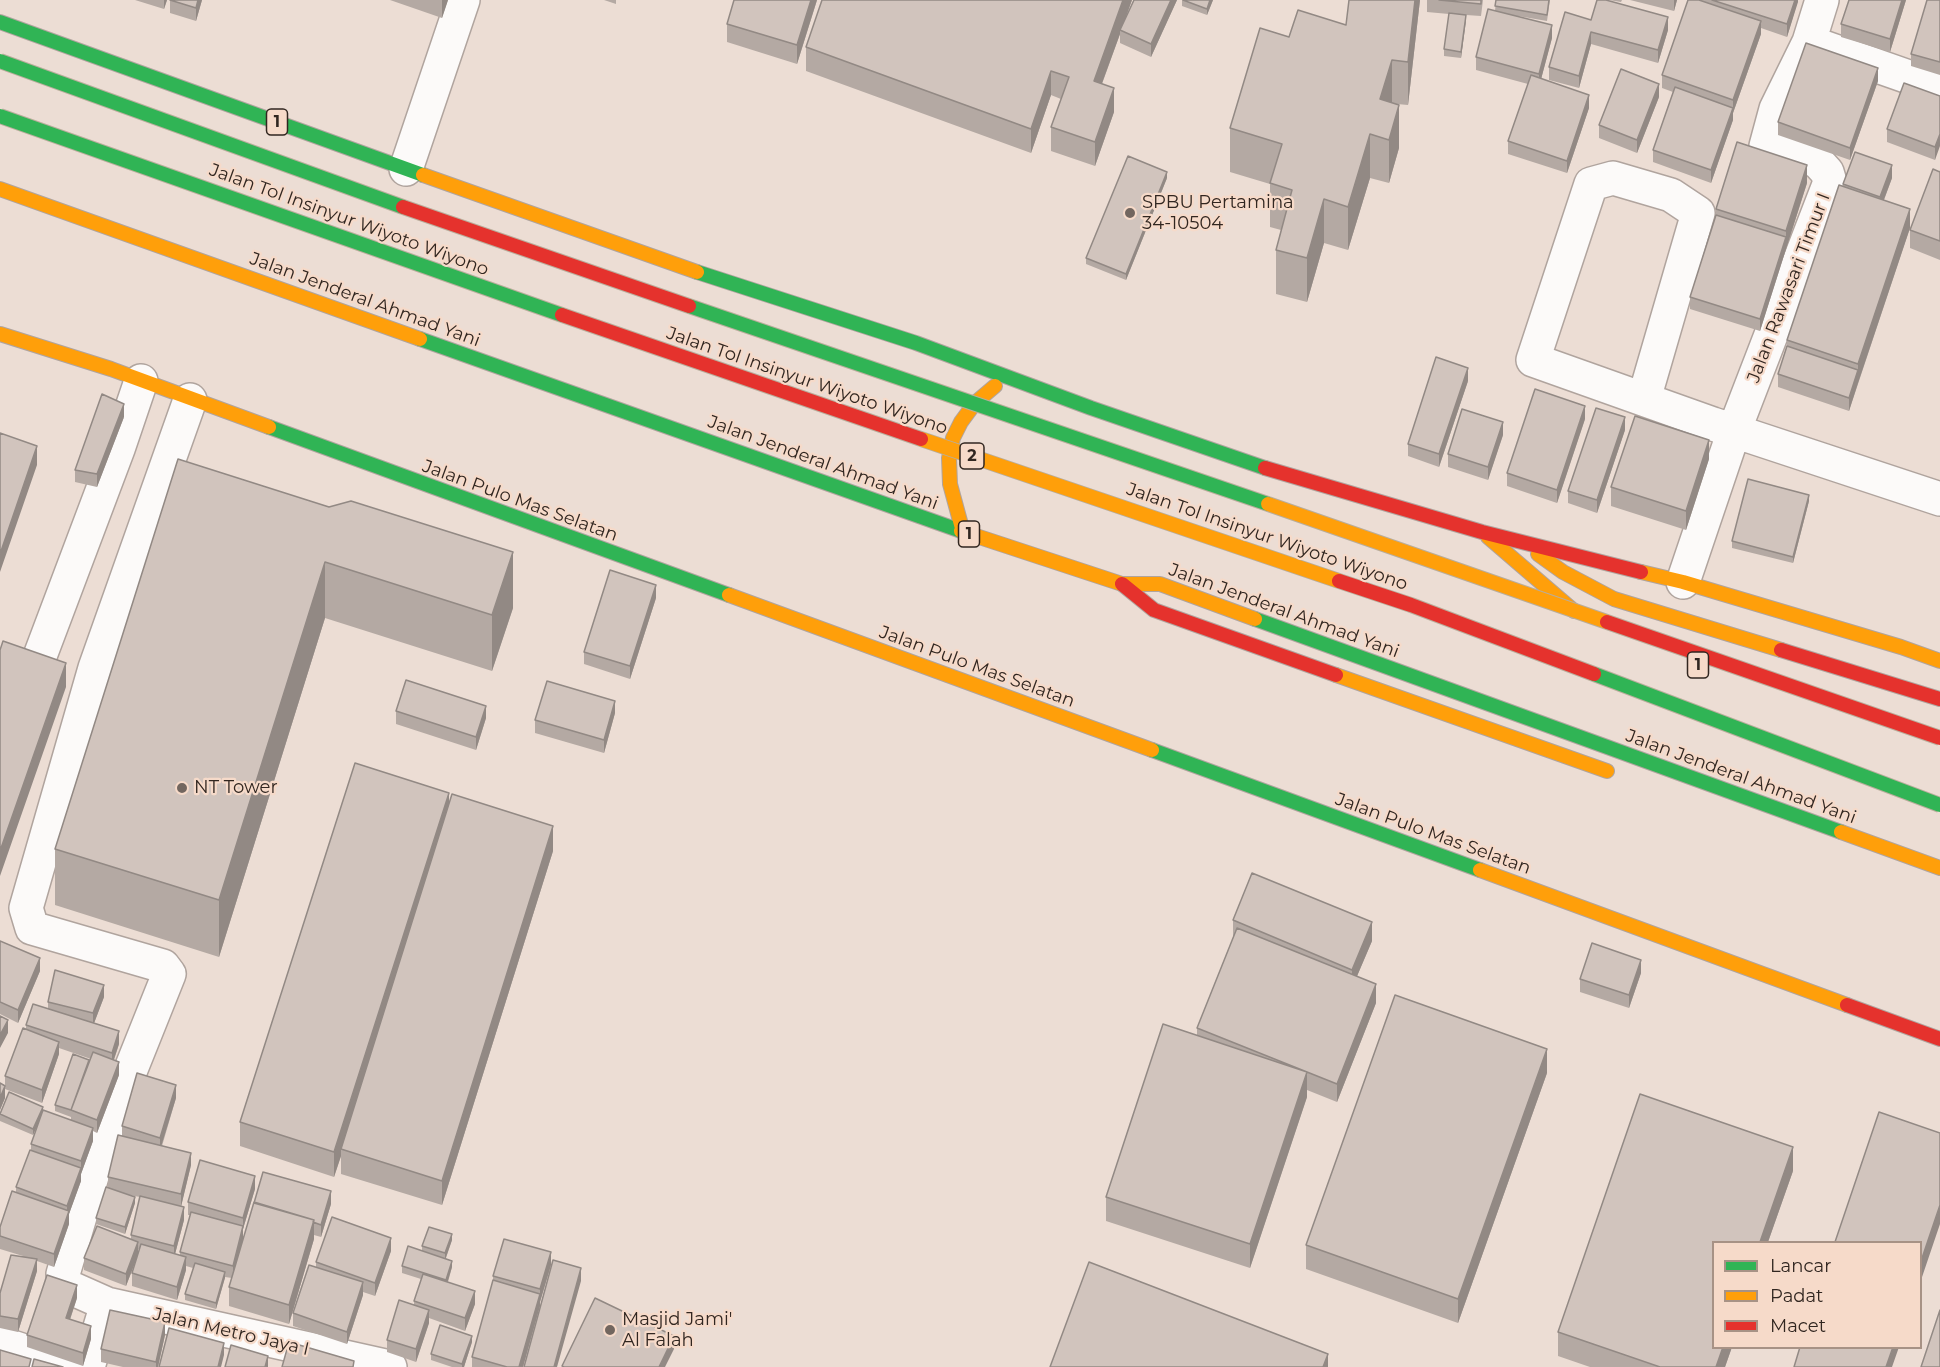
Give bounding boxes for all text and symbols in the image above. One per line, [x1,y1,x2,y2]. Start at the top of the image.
road number: 1 [266,109,288,135]
street label: Jalan Tol Insinyur Wiyoto Wiyono [206,159,492,281]
street label: Jalan Rawasari Timur I [1743,190,1835,386]
place label: SPBU Pertamina 34-10504 [1142,192,1294,234]
marker: SPBU Pertamina 34-10504 [1123,206,1137,220]
street label: Jalan Jenderal Ahmad Yani [247,248,483,352]
street label: Jalan Tol Insinyur Wiyoto Wiyono [664,323,950,439]
street label: Jalan Jenderal Ahmad Yani [705,411,941,515]
road number: 2 [960,443,984,469]
street label: Jalan Pulo Mas Selatan [419,456,621,546]
street label: Jalan Tol Insinyur Wiyoto Wiyono [1124,479,1410,595]
road number: 1 [958,521,980,547]
street label: Jalan Jenderal Ahmad Yani [1166,559,1402,663]
street label: Jalan Pulo Mas Selatan [876,622,1078,712]
road number: 1 [1688,652,1708,678]
street label: Jalan Jenderal Ahmad Yani [1623,725,1859,829]
place label: NT Tower [194,777,278,799]
marker: NT Tower [175,781,189,795]
street label: Jalan Pulo Mas Selatan [1332,789,1534,879]
legend [1712,1241,1922,1349]
text: Lancar [1770,1255,1831,1277]
text: Padat [1770,1285,1823,1307]
street label: Jalan Metro Jaya I [151,1304,311,1360]
place label: Masjid Jami' Al Falah [622,1309,733,1352]
text: Macet [1770,1315,1826,1337]
marker: Masjid Jami' Al Falah [603,1323,617,1337]

